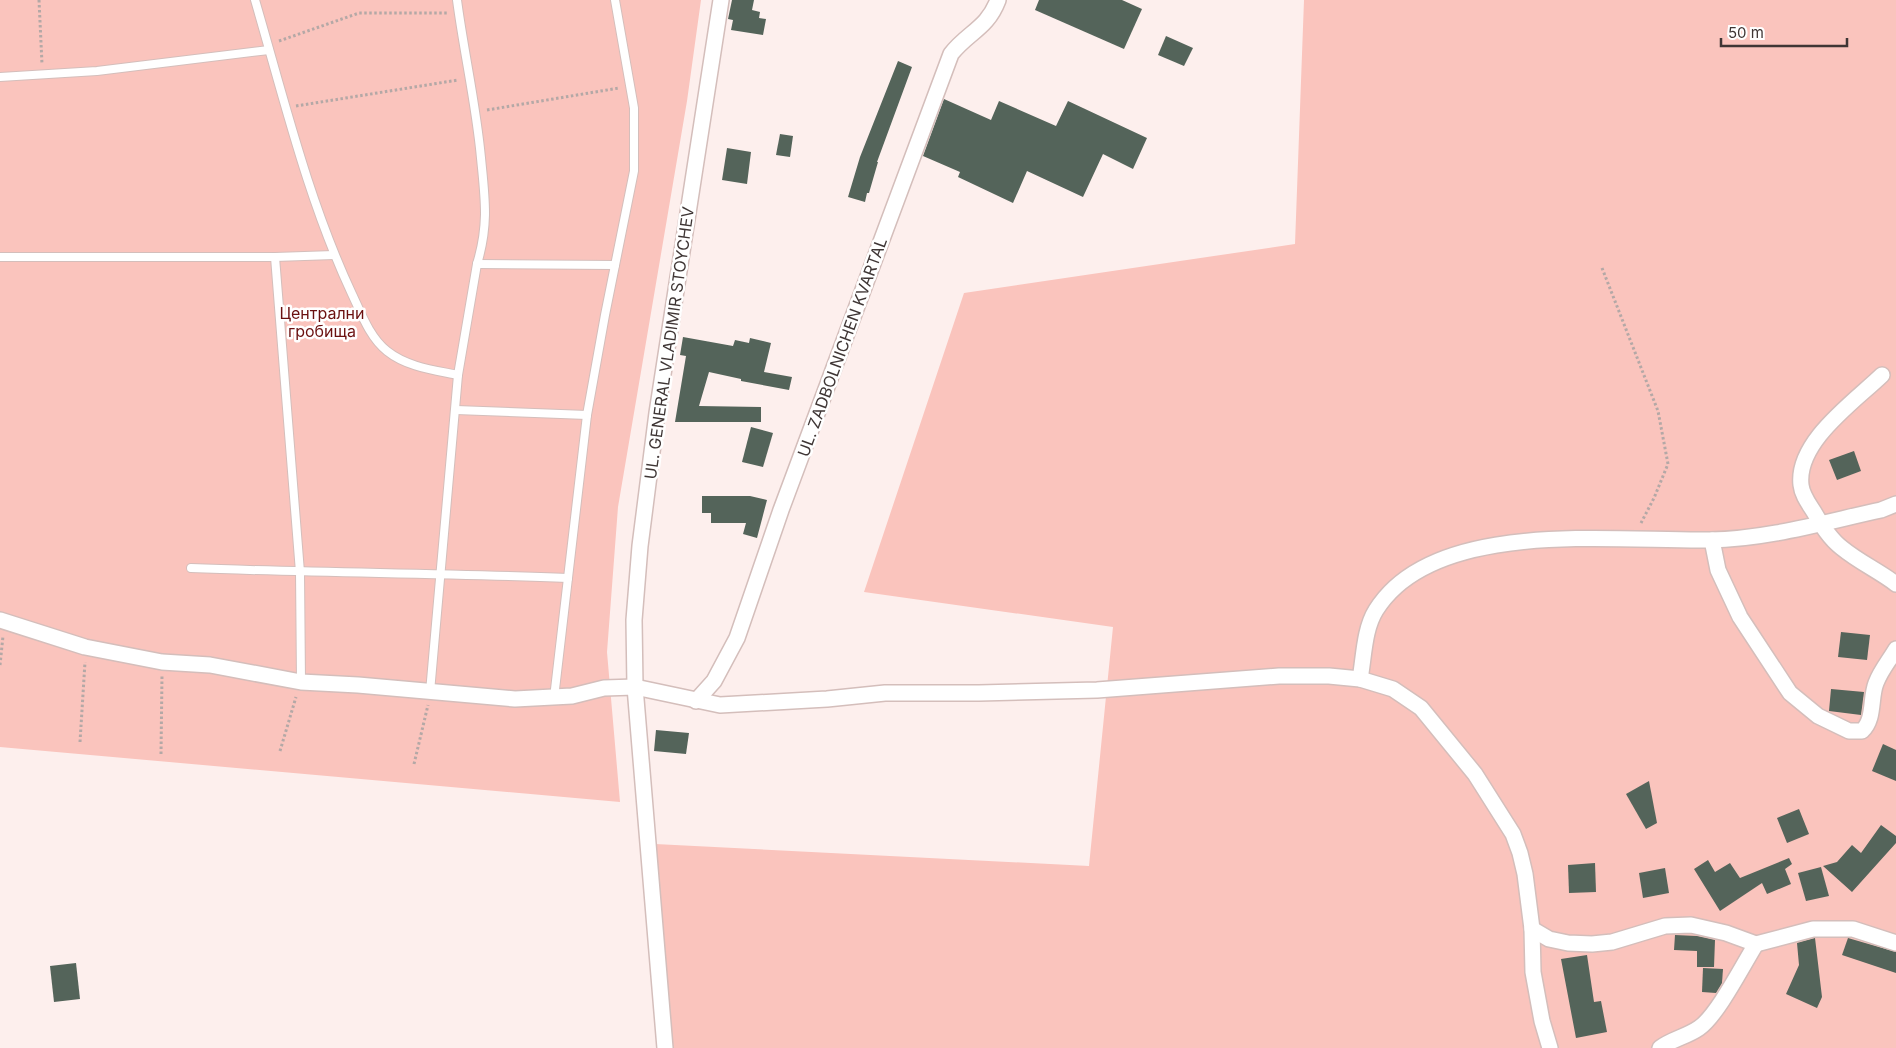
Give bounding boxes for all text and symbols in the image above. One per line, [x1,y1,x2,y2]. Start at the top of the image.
scale bar [1721,15,1847,47]
text: 50 m [1728,23,1764,42]
street label: UL. GENERAL VLADIMIR STOYCHEV [640,205,698,481]
street label: UL. ZADBOLNICHEN KVARTAL [793,235,891,459]
park label: Централни гробища [279,303,365,341]

